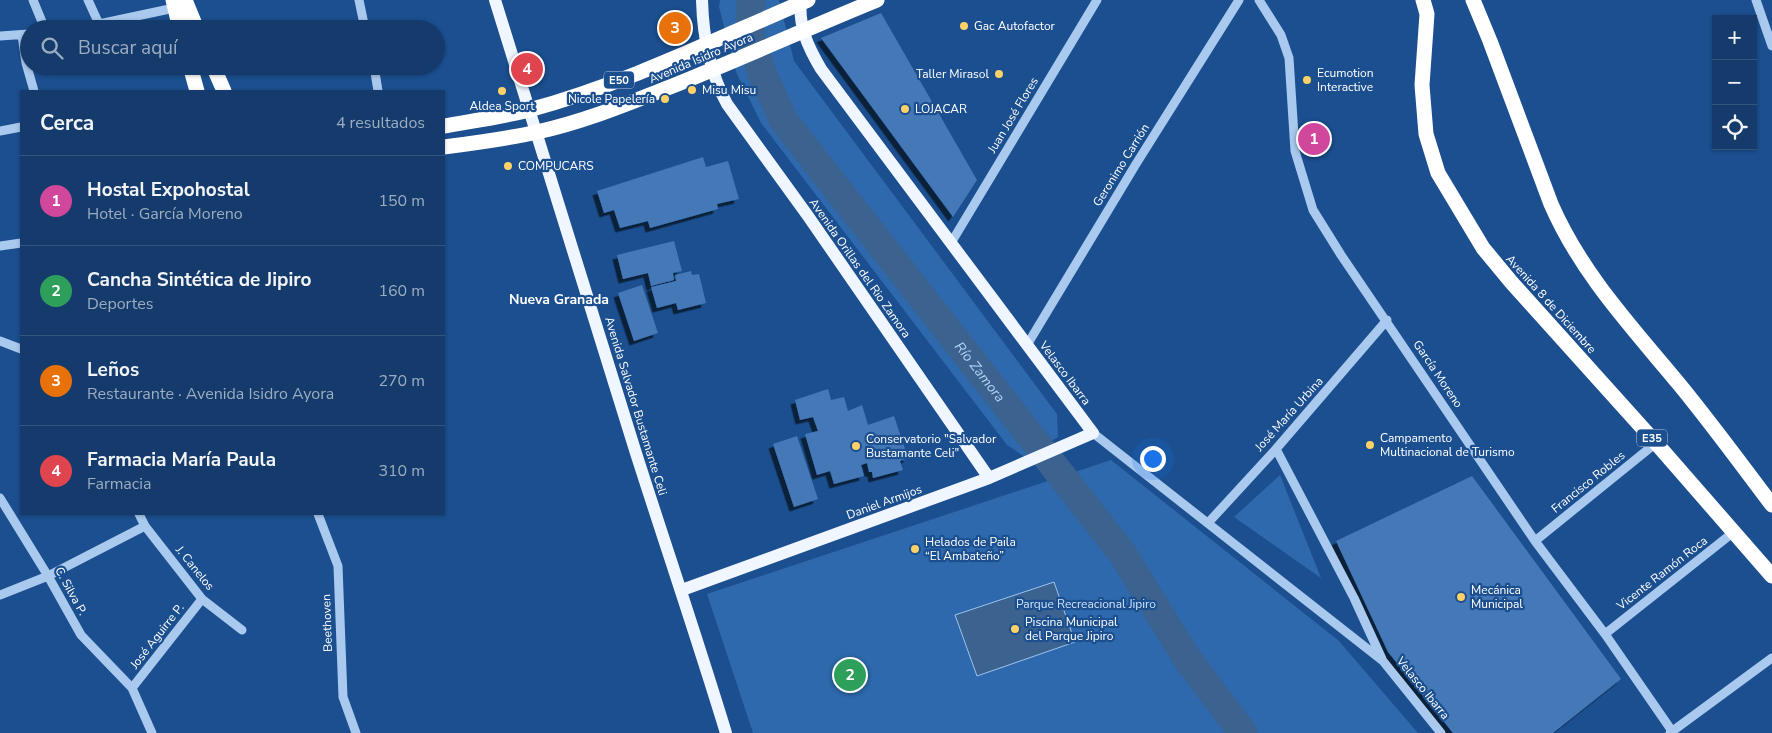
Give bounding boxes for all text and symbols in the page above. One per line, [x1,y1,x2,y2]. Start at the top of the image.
pin: 3 [659,9,691,47]
map controls [1712,15,1757,150]
button: + [1712,15,1757,60]
place label: Gac Autofactor [974,18,1056,34]
search box [20,20,445,75]
marker: Gac Autofactor [958,20,970,32]
street label: Avenida Isidro Ayora [647,29,755,87]
icon: search [38,34,66,62]
text: Buscar aquí [78,35,177,61]
pin: 4 [511,50,543,88]
button: − [1712,60,1757,105]
place label: Ecumotion Interactive [1317,65,1374,95]
place label: Taller Mirasol [916,66,989,82]
marker: Taller Mirasol [993,68,1005,80]
road number: E50 [604,72,634,88]
street label: Juan José Flores [984,74,1042,157]
marker: Ecumotion Interactive [1301,74,1313,86]
place label: Misu Misu [702,82,756,98]
marker: Misu Misu [686,84,698,96]
marker: Aldea Sport [496,85,508,97]
place label: Nicole Papelería [568,91,655,107]
marker: Nicole Papelería [659,93,671,105]
place label: Aldea Sport [470,98,535,114]
place label: LOJACAR [915,101,967,117]
marker: LOJACAR [899,103,911,115]
button: locate [1712,105,1757,150]
text: Cerca [40,109,94,137]
text: 4 resultados [336,112,425,134]
pin: 1 [1298,120,1330,158]
street label: Geronimo Carrión [1089,121,1153,209]
place label: COMPUCARS [518,158,594,174]
marker: COMPUCARS [502,160,514,172]
text: Hostal Expohostal [87,177,250,203]
text: 1 [51,190,61,212]
text: 150 m [378,190,425,212]
street label: Avenida Orillas del Rio Zamora [806,195,914,341]
text: Hotel · García Moreno [87,203,243,225]
street label: Avenida 8 de Diciembre [1502,251,1600,357]
text: Cancha Sintética de Jipiro [87,267,312,293]
text: 2 [51,280,61,302]
text: 160 m [378,280,425,302]
district label: Nueva Granada [509,290,609,309]
text: Deportes [87,293,154,315]
street label: Avenida Salvador Bustamante Celi [601,315,671,497]
street label: Velasco Ibarra [1035,337,1094,408]
street label: García Moreno [1410,337,1467,411]
water label: Río Zamora [951,338,1010,406]
text: Leños [87,357,139,383]
text: 3 [51,370,61,392]
text: 270 m [378,370,425,392]
street label: José María Urbina [1251,373,1327,455]
text: Restaurante · Avenida Isidro Ayora [87,383,334,405]
road number: E35 [1637,429,1667,446]
place label: Campamento Multinacional de Turismo [1380,430,1515,460]
place label: Conservatorio "Salvador Bustamante Celi" [866,431,997,461]
marker: Campamento Multinacional de Turismo [1364,439,1376,451]
marker: Conservatorio "Salvador Bustamante Celi" [850,440,862,452]
your location [1140,446,1166,472]
text: Farmacia María Paula [87,447,276,473]
street label: Francisco Robles [1548,447,1628,517]
text: 4 [51,460,61,482]
text: 310 m [378,460,425,482]
text: Farmacia [87,473,151,495]
street label: Daniel Armijos [844,481,924,523]
street label: Vicente Ramón Roca [1613,533,1711,614]
place label: Helados de Paila “El Ambateño” [925,534,1016,564]
street label: J. Canelos [172,542,218,594]
marker: Helados de Paila “El Ambateño” [909,543,921,555]
street label: C. Silva P. [51,564,91,618]
place label: Mecánica Municipal [1471,582,1523,612]
marker: Mecánica Municipal [1455,591,1467,603]
street label: Beethoven [318,594,336,652]
park label: Parque Recreacional Jipiro [1016,596,1156,612]
street label: José Aguirre P. [126,600,188,673]
place label: Piscina Municipal del Parque Jipiro [1025,614,1118,644]
marker: Piscina Municipal del Parque Jipiro [1009,623,1021,635]
street label: Velasco Ibarra [1392,653,1453,723]
pin: 2 [834,656,866,694]

